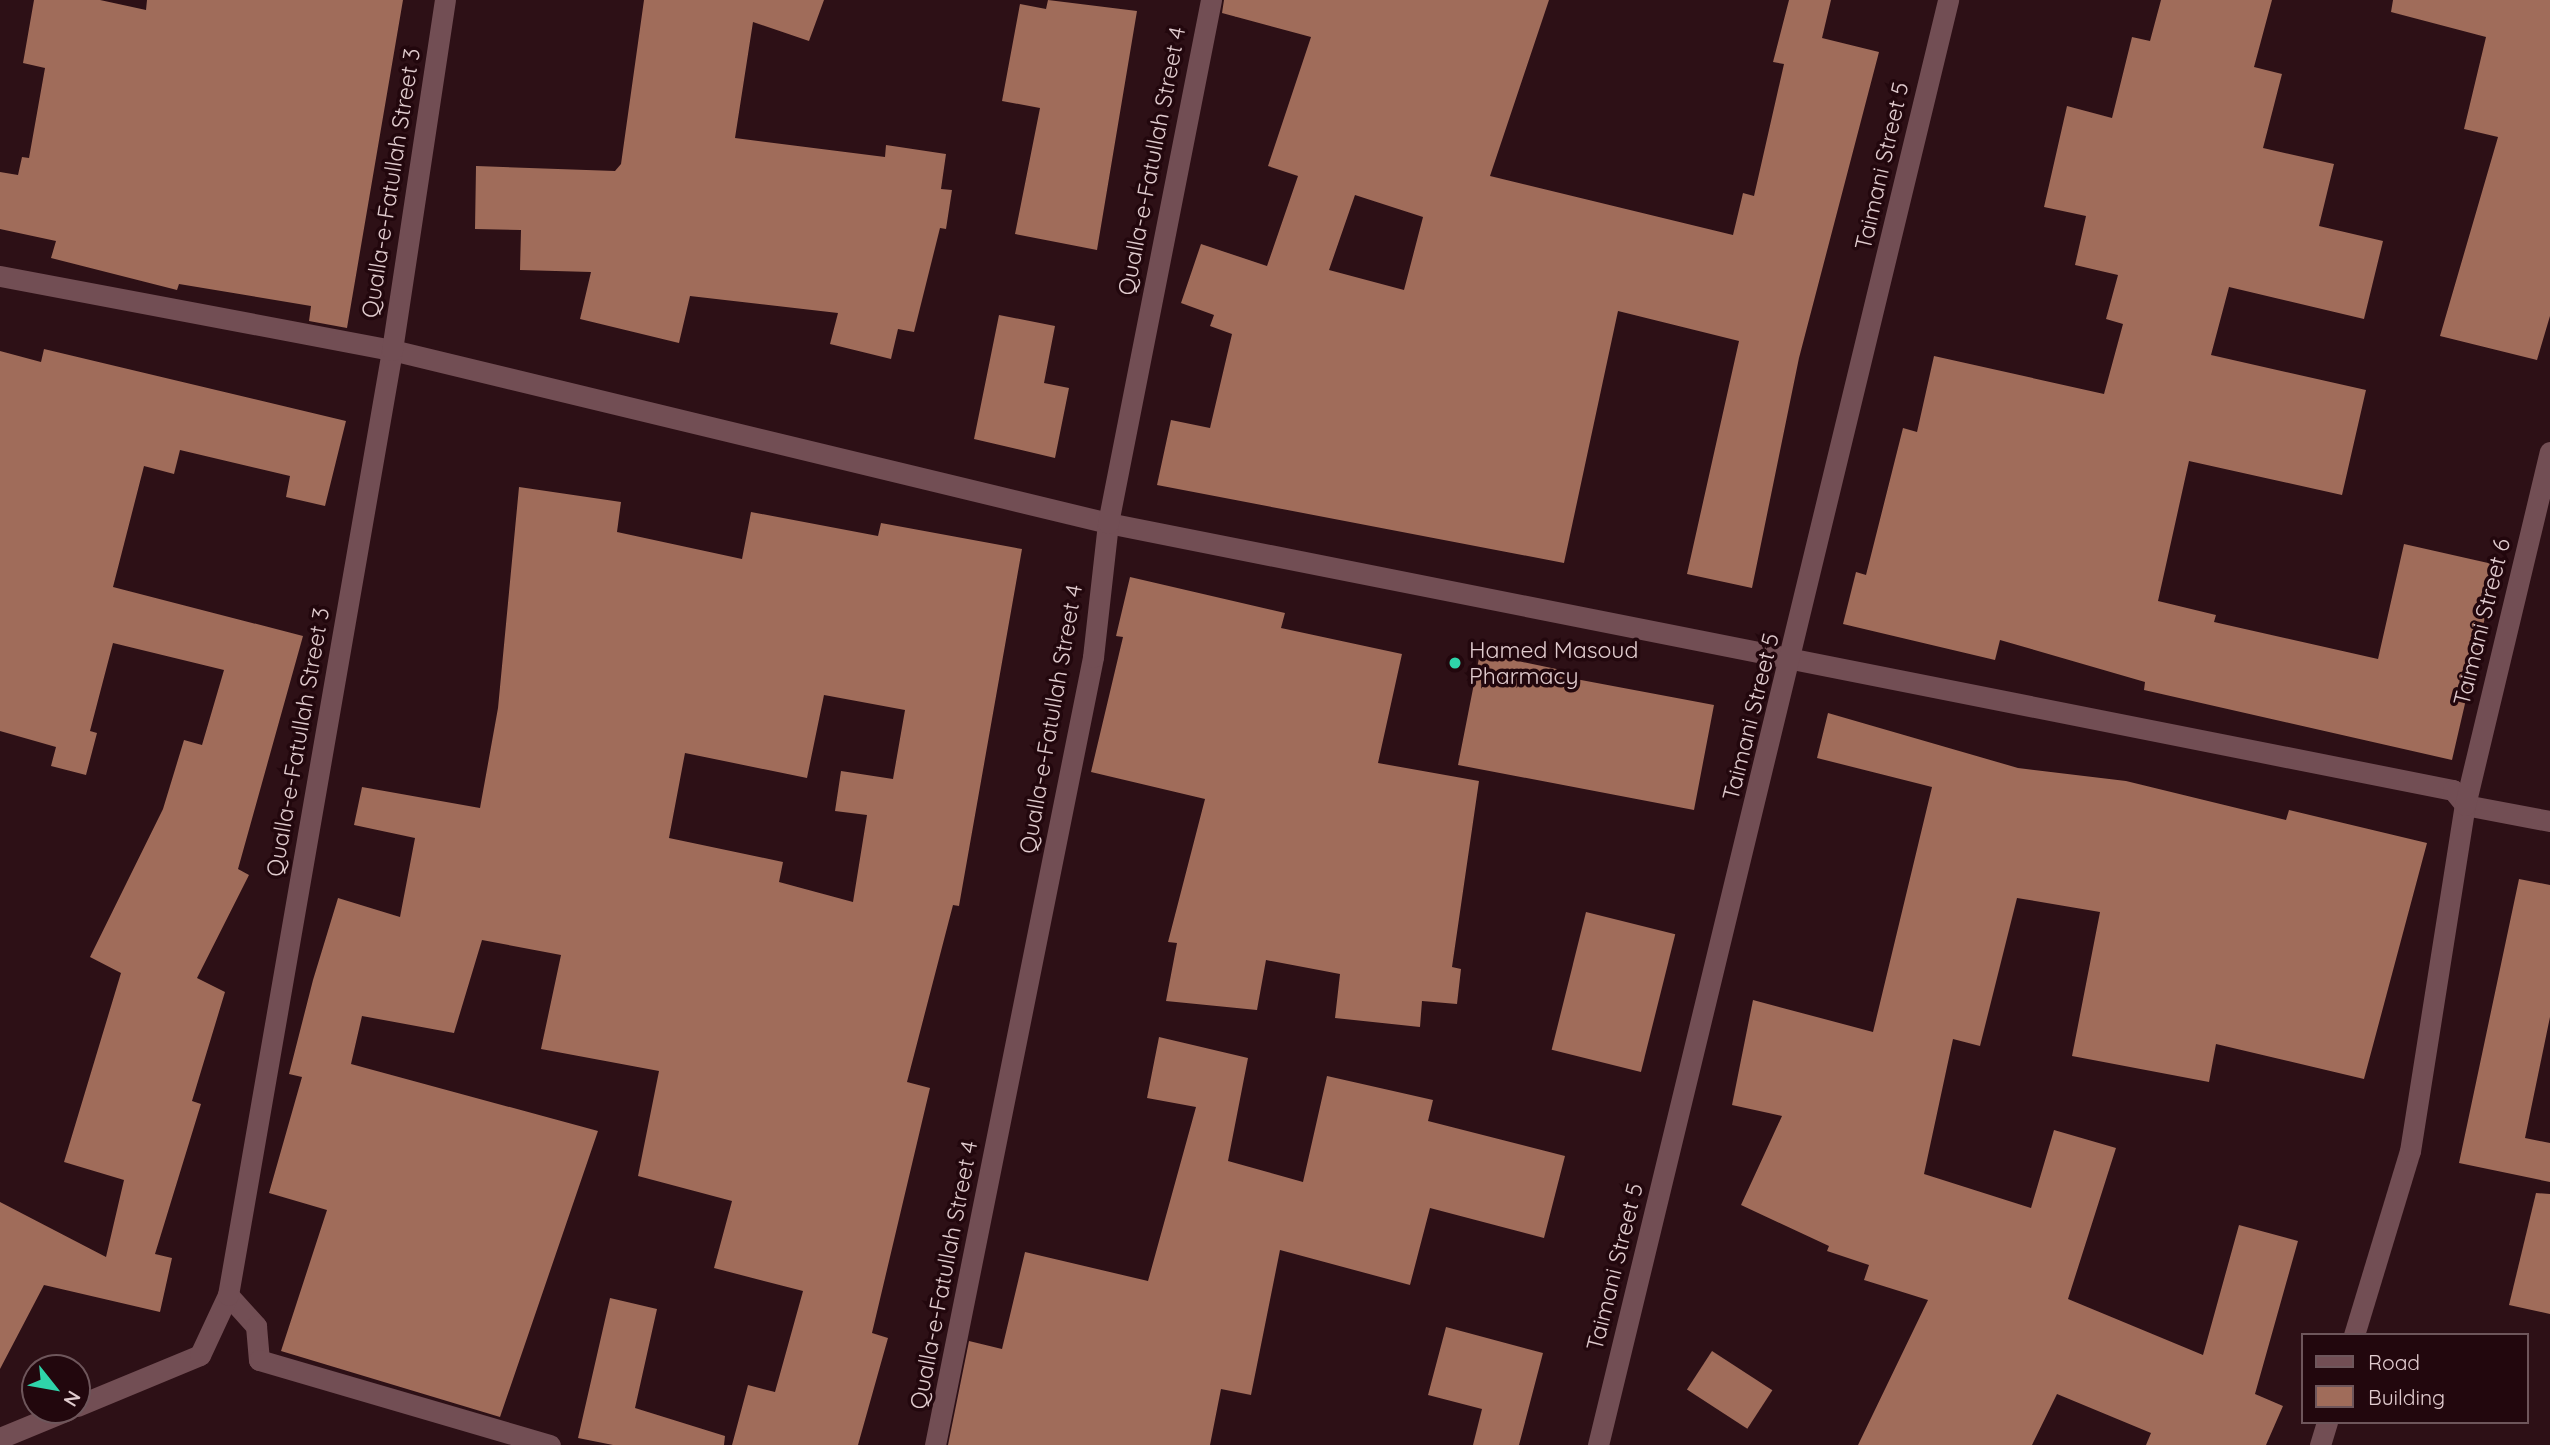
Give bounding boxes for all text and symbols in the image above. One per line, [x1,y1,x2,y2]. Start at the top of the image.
street label: Qualla-e-Fatullah Street 4 [1112,24,1192,298]
street label: Qualla-e-Fatullah Street 3 [356,46,426,320]
street label: Taimani Street 5 [1849,79,1915,253]
street label: Taimani Street 6 [2448,536,2516,708]
street label: Qualla-e-Fatullah Street 4 [1014,582,1088,856]
street label: Qualla-e-Fatullah Street 3 [261,605,335,879]
street label: Taimani Street 5 [1717,630,1785,804]
place label: Hamed Masoud Pharmacy [1469,636,1638,690]
marker: Hamed Masoud Pharmacy [1447,655,1463,671]
street label: Qualla-e-Fatullah Street 4 [904,1138,984,1412]
street label: Taimani Street 5 [1581,1180,1649,1354]
legend [2302,1333,2529,1424]
text: Road [2368,1349,2420,1375]
north arrow [21,1354,91,1424]
text: Building [2368,1384,2445,1410]
text: N [58,1387,86,1411]

